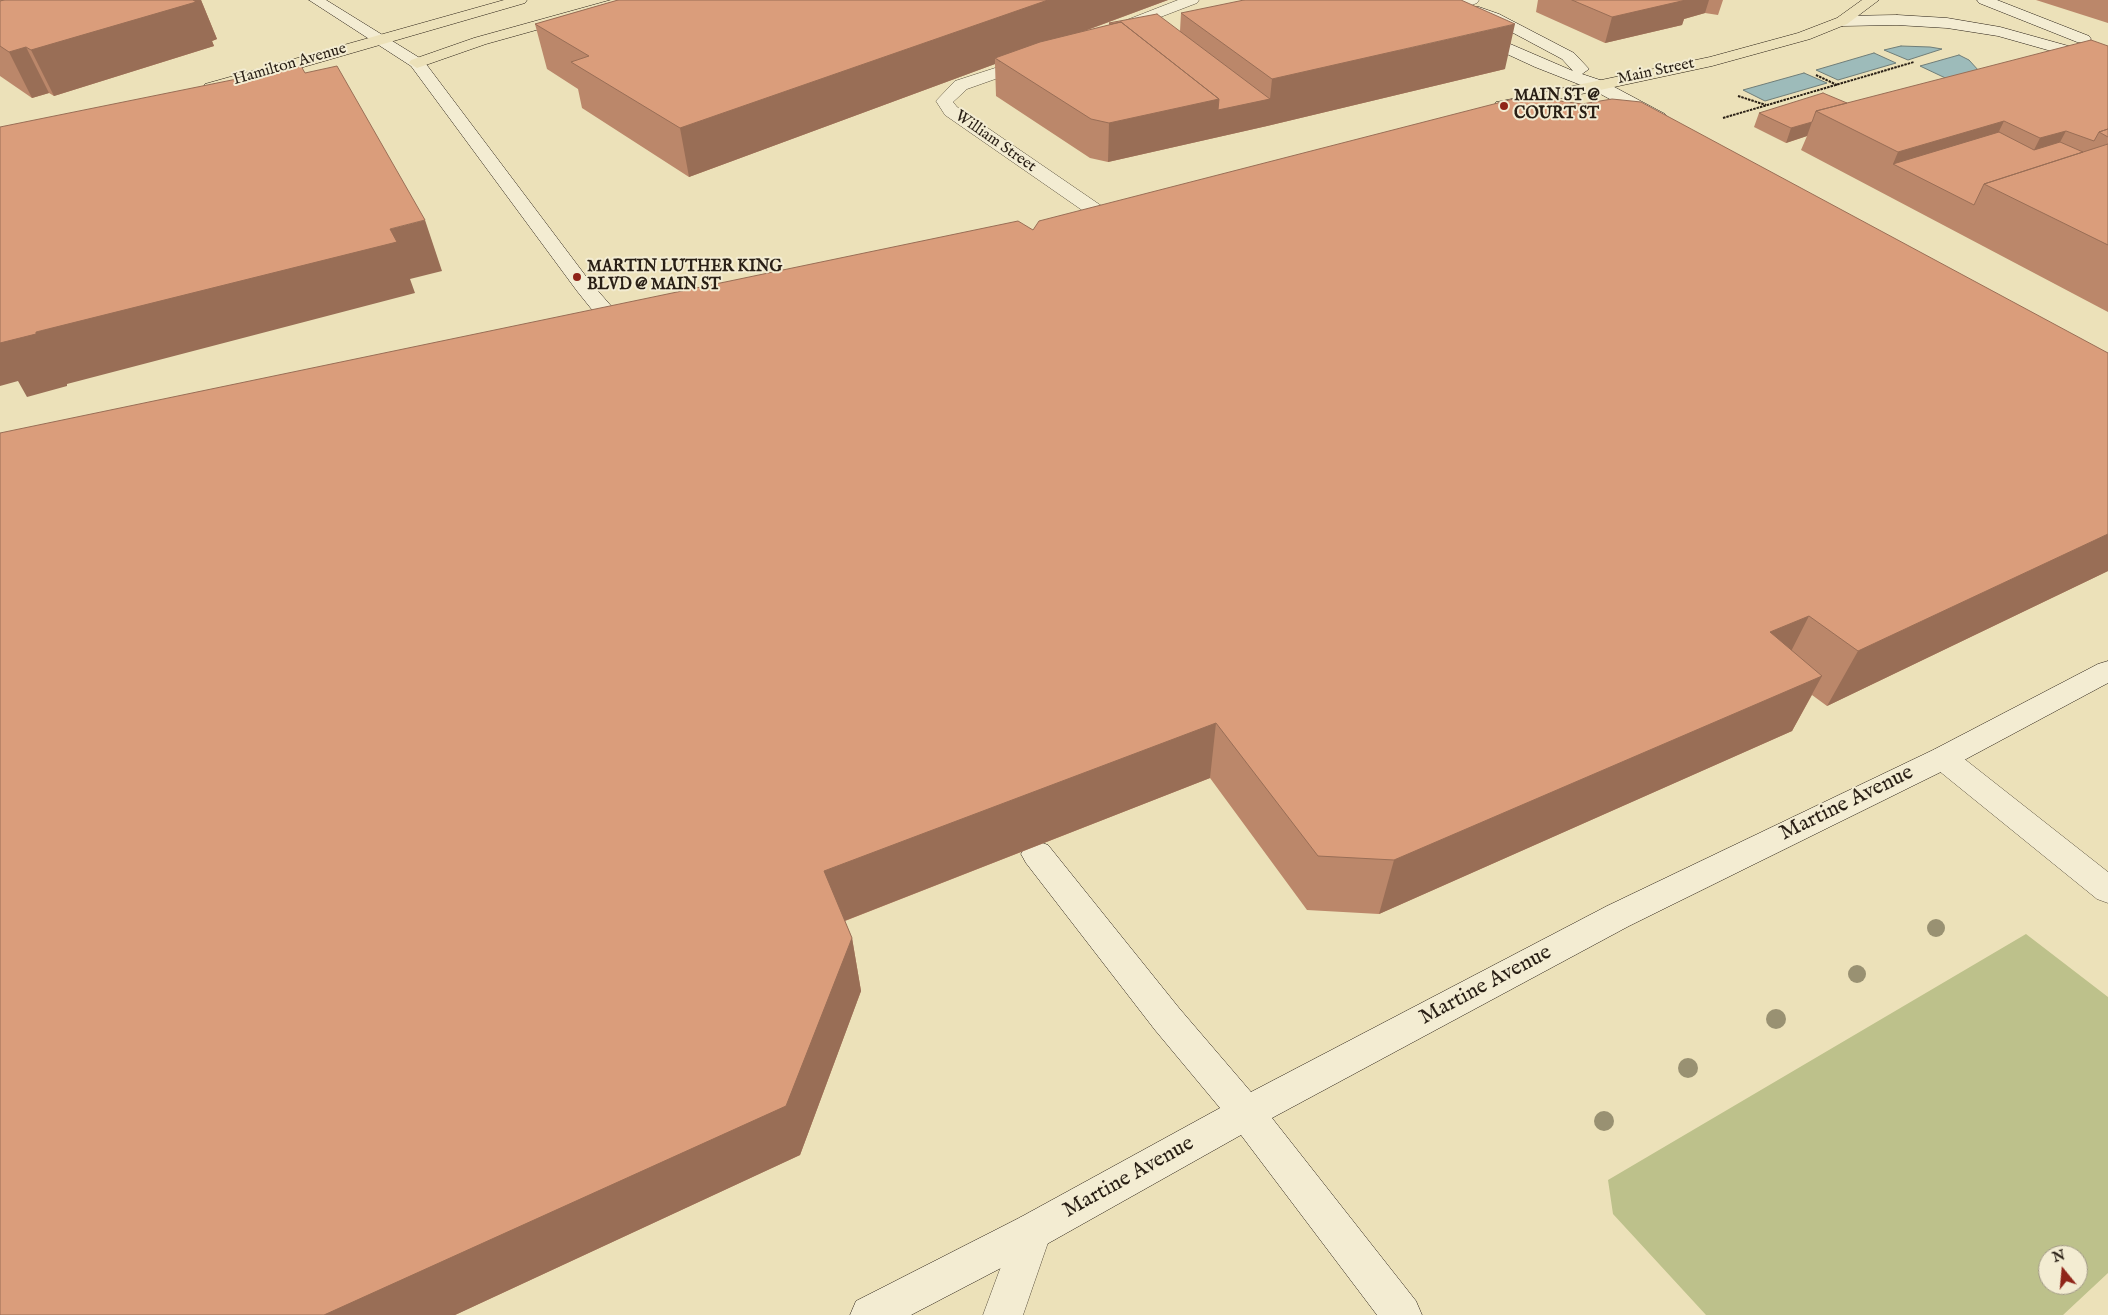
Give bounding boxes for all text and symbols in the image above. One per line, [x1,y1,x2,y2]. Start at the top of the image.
street label: Hamilton Avenue [231,40,349,90]
street label: Main Street [1616,55,1696,89]
place label: MAIN ST @ COURT ST [1514,87,1599,125]
marker: MAIN ST @ COURT ST [1498,100,1510,112]
street label: William Street [951,107,1039,177]
place label: MARTIN LUTHER KING BLVD @ MAIN ST [587,258,782,296]
marker: MARTIN LUTHER KING BLVD @ MAIN ST [571,271,583,283]
street label: Martine Avenue [1776,760,1918,848]
street label: Martine Avenue [1416,940,1556,1032]
street label: Martine Avenue [1059,1131,1199,1225]
north arrow [2038,1245,2088,1295]
text: N [2050,1246,2067,1267]

